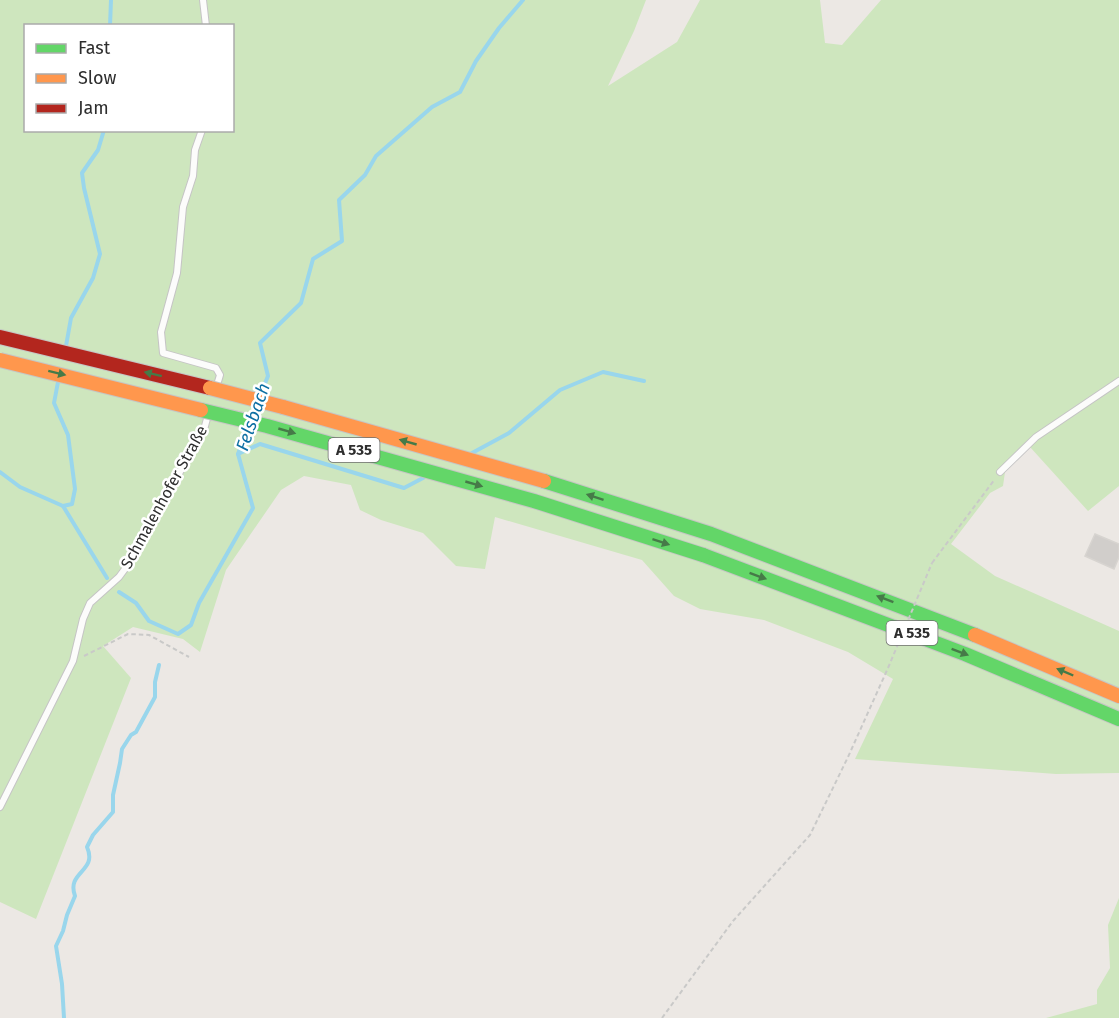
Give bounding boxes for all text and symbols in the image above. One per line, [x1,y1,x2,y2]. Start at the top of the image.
legend [24,24,234,132]
text: Fast [78,37,111,59]
text: Slow [78,67,117,89]
text: Jam [78,97,109,119]
one-way arrow [48,369,66,379]
one-way arrow [144,369,163,379]
water label: Felsbach [231,380,275,454]
street label: Schmalenhofer Straße [117,422,211,572]
one-way arrow [278,427,296,436]
one-way arrow [399,437,417,446]
road number: A 535 [328,438,380,462]
one-way arrow [466,480,484,489]
one-way arrow [586,492,604,501]
one-way arrow [652,538,670,547]
one-way arrow [749,571,767,581]
one-way arrow [875,594,893,604]
road number: A 535 [886,621,938,645]
one-way arrow [951,648,969,657]
one-way arrow [1057,668,1074,677]

